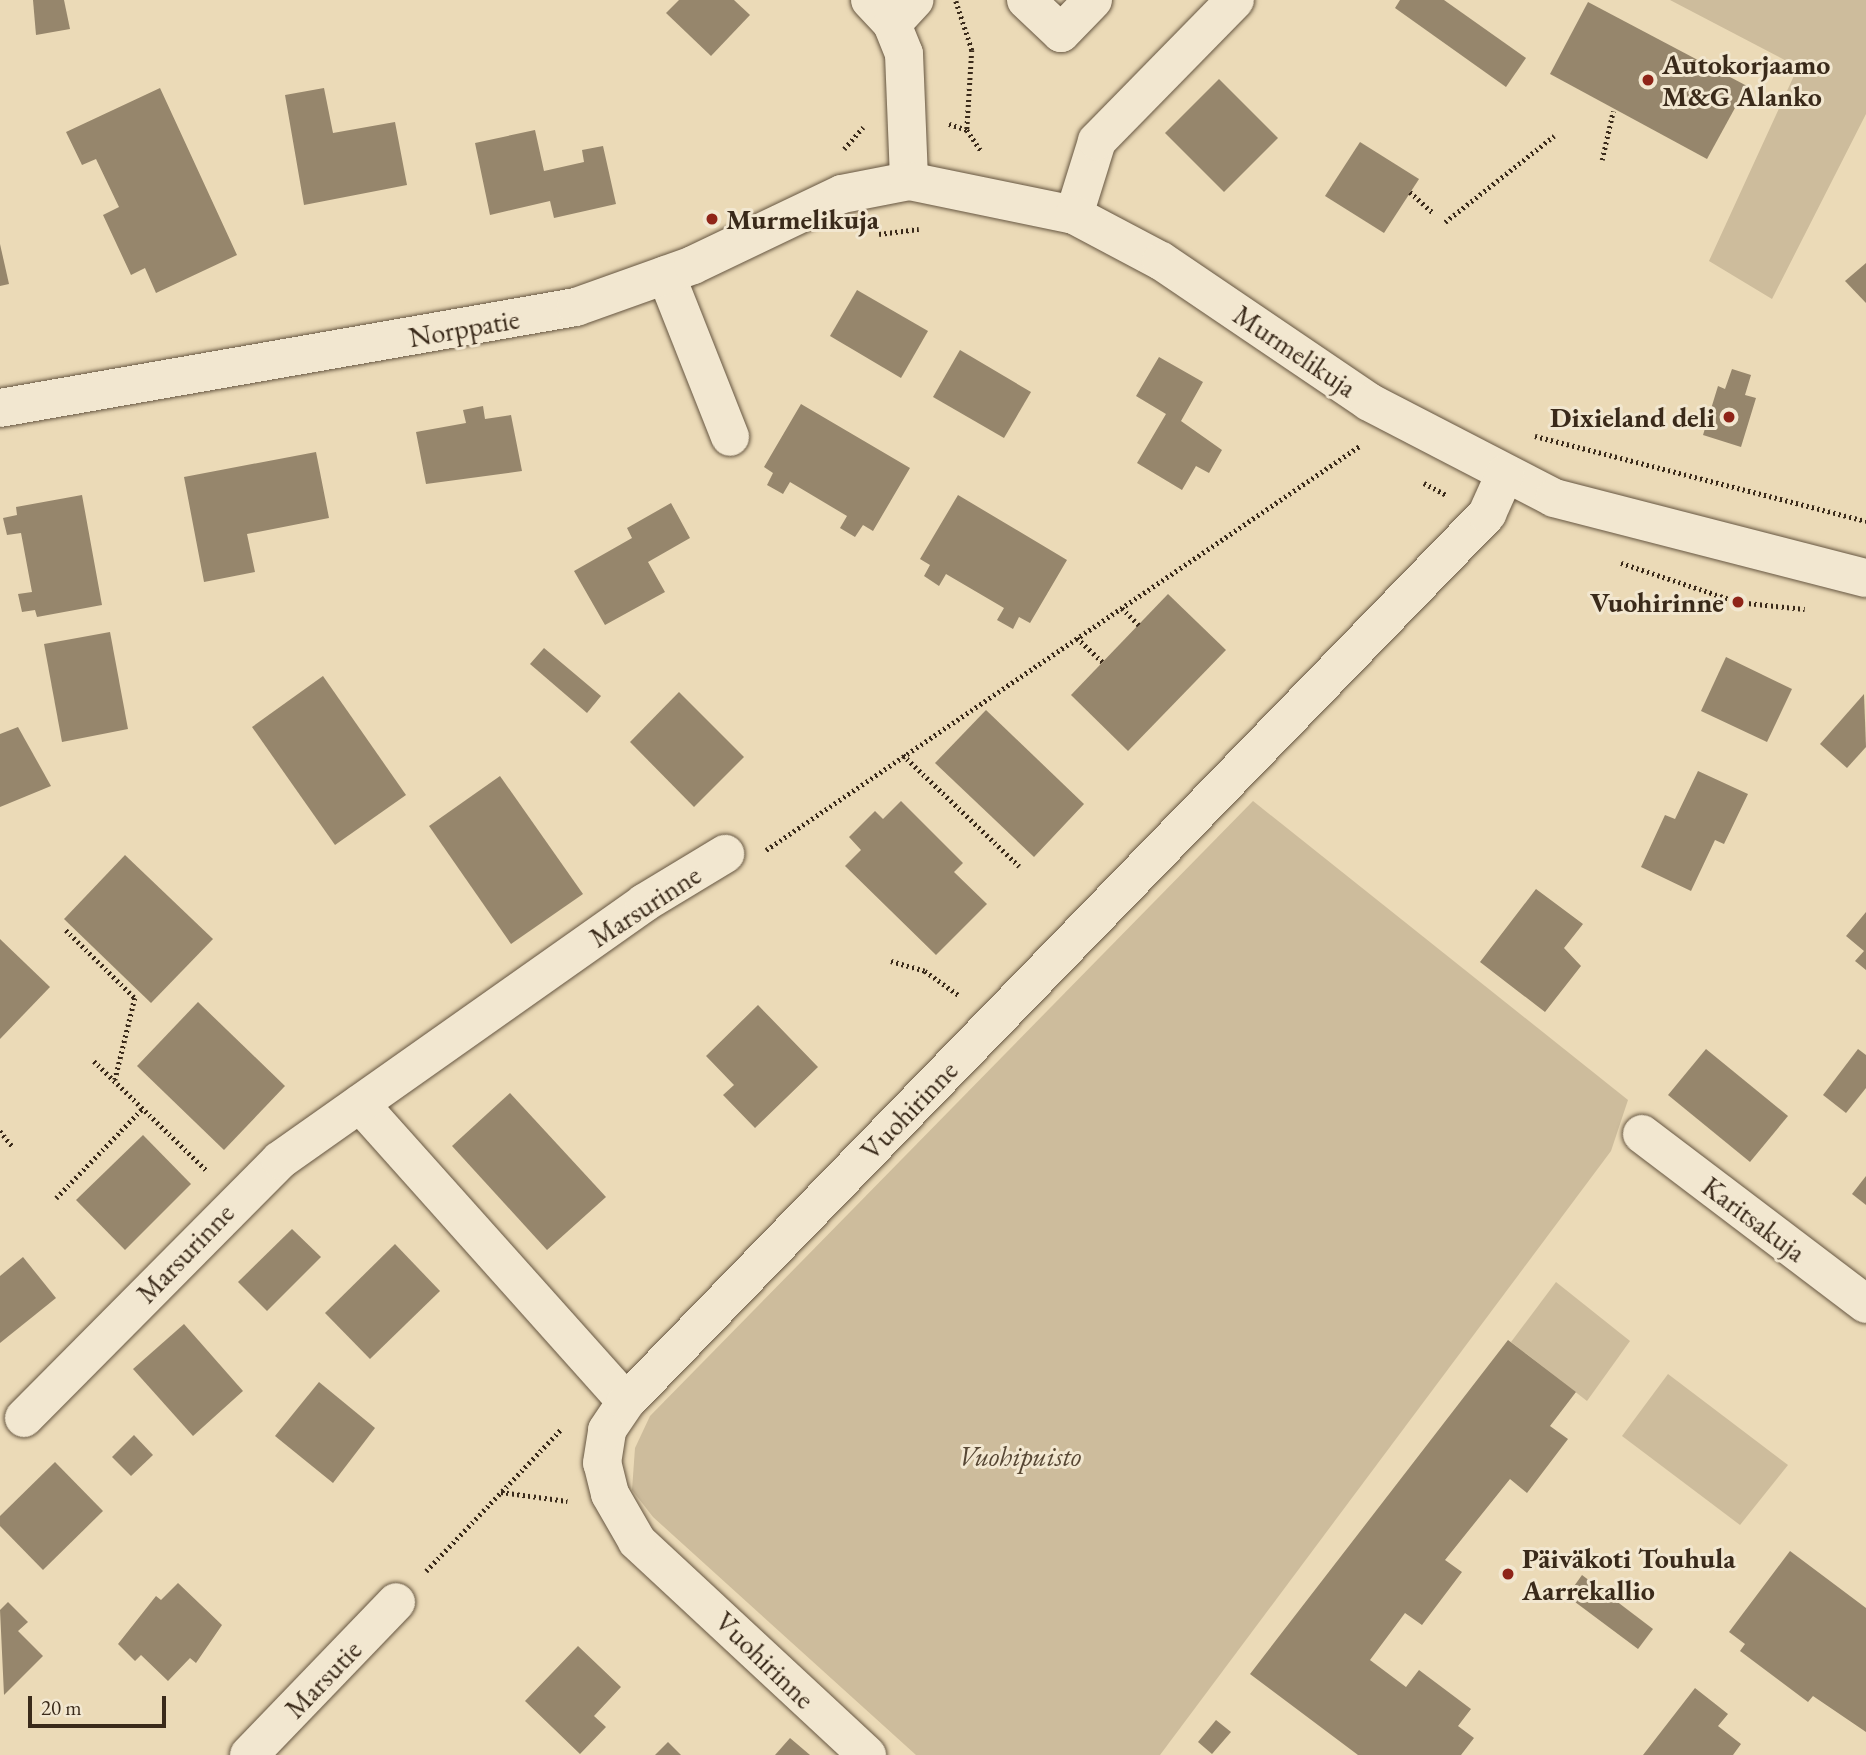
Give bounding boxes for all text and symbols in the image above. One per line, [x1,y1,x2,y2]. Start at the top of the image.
place label: Autokorjaamo M&G Alanko [1662,47,1830,113]
marker: Autokorjaamo M&G Alanko [1640,72,1656,88]
place label: Murmelikuja [726,202,879,236]
marker: Murmelikuja [704,211,720,227]
street label: Murmelikuja [1227,298,1363,404]
street label: Norppatie [406,302,522,354]
place label: Dixieland deli [1550,400,1715,434]
marker: Dixieland deli [1721,409,1737,425]
place label: Vuohirinne [1590,585,1724,619]
marker: Vuohirinne [1730,594,1746,610]
street label: Marsurinne [583,858,707,954]
street label: Vuohirinne [854,1053,964,1167]
street label: Karitsakuja [1696,1169,1812,1269]
street label: Marsurinne [129,1196,241,1310]
park label: Vuohipuisto [958,1439,1082,1473]
place label: Päiväkoti Touhula Aarrekallio [1522,1541,1735,1607]
marker: Päiväkoti Touhula Aarrekallio [1500,1566,1516,1582]
street label: Vuohirinne [708,1605,822,1715]
street label: Marsutie [278,1633,368,1725]
scale bar [32,1682,170,1726]
text: 20 m [41,1694,82,1721]

